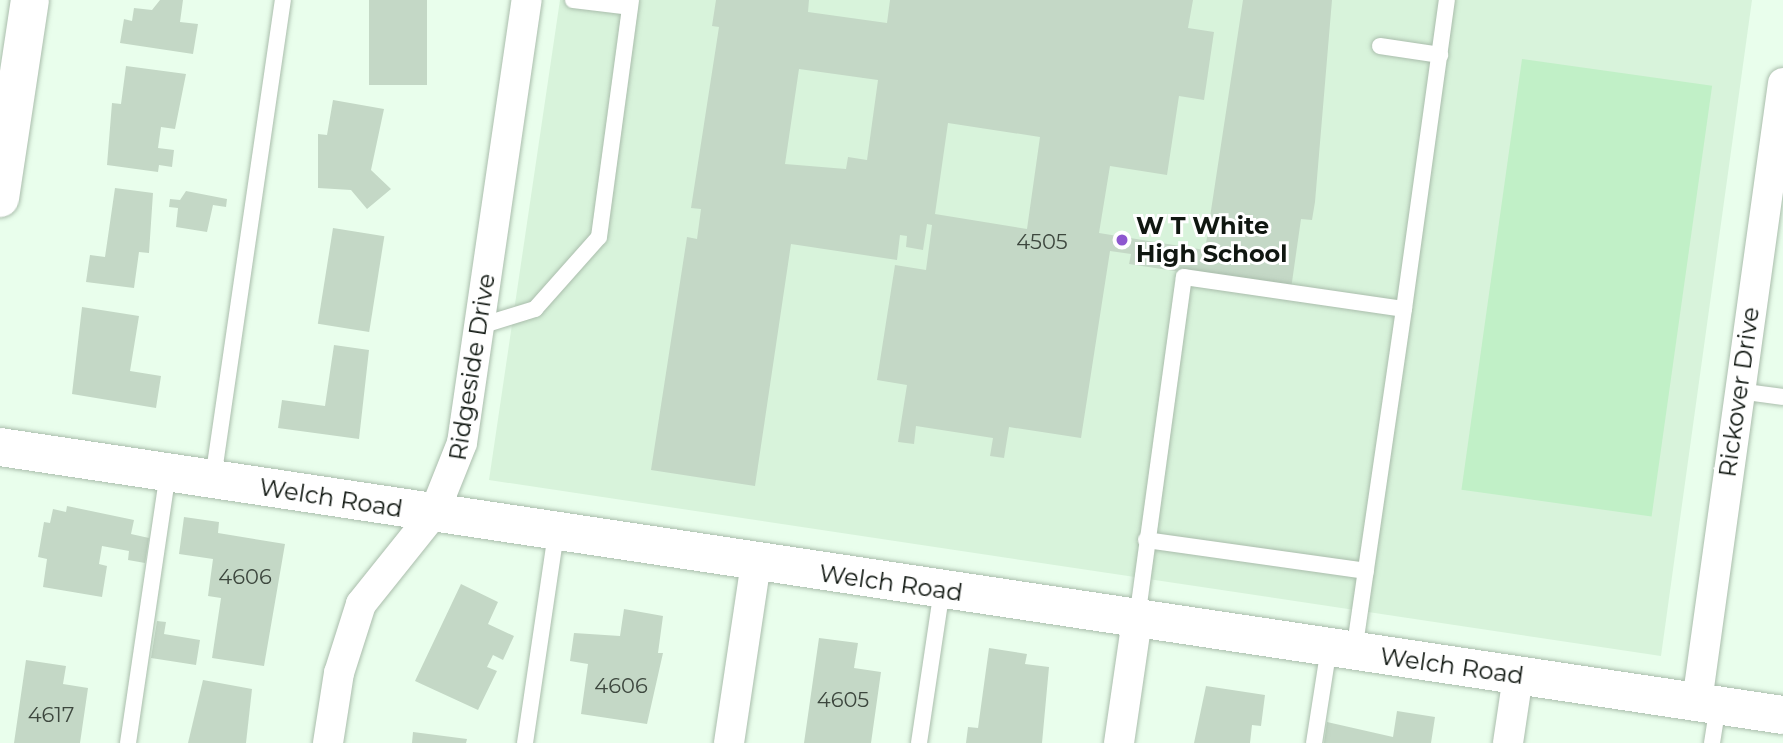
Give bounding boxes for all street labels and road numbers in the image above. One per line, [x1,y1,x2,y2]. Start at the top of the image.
street label: Ridgeside Drive [443,271,501,463]
street label: Rickover Drive [1713,305,1765,479]
street label: Welch Road [257,472,405,524]
street label: Welch Road [817,559,965,607]
street label: Welch Road [1378,642,1526,690]

